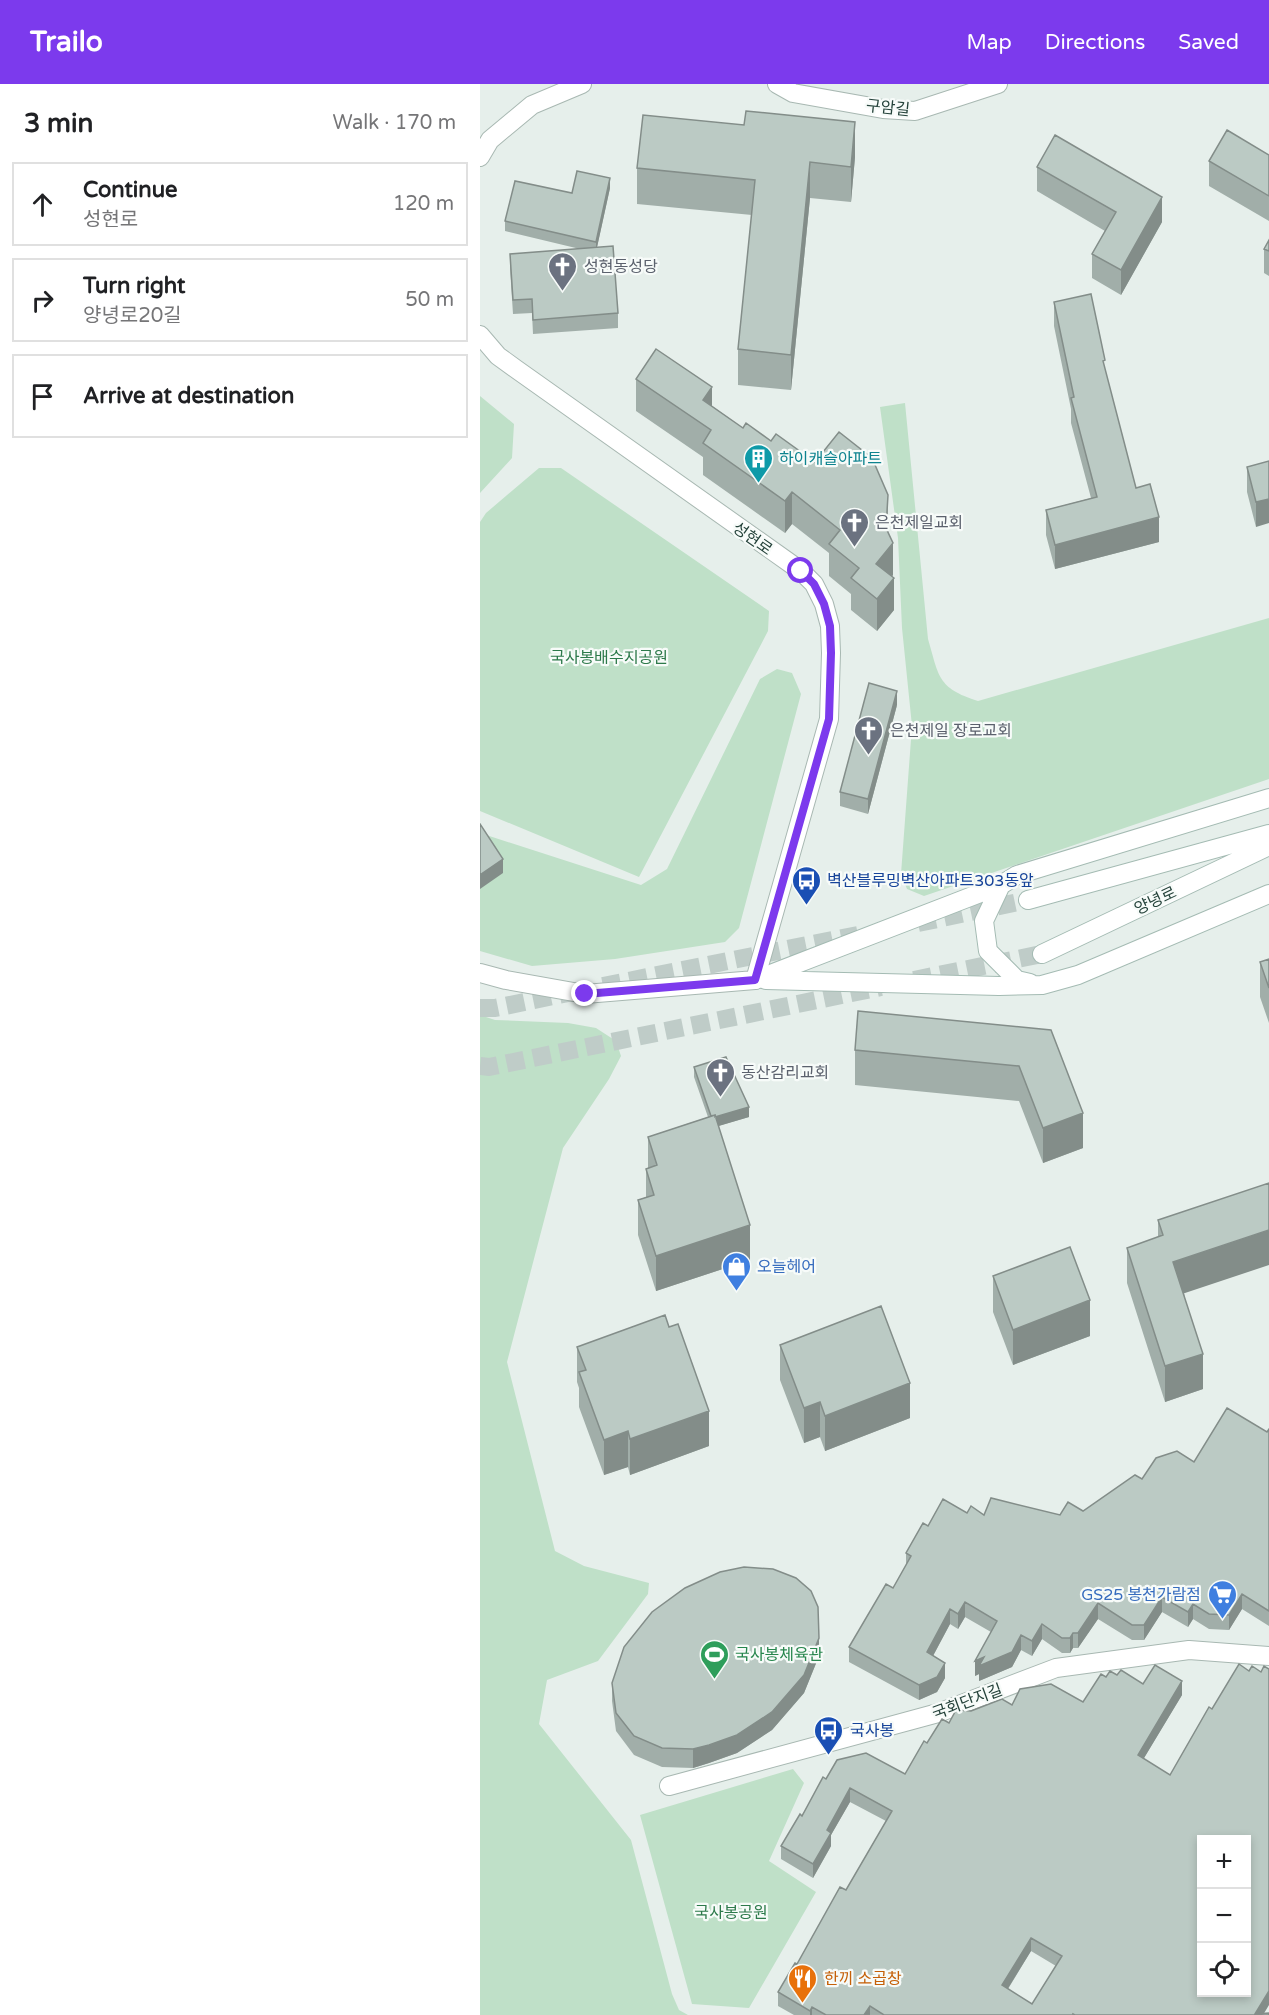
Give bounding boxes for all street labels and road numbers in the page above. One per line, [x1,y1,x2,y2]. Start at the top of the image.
street label: 구암길 [865,96,911,120]
street label: 성현로 [729,518,776,560]
street label: 양녕로 [1131,882,1180,919]
street label: 국회단지길 [929,1680,1005,1724]

